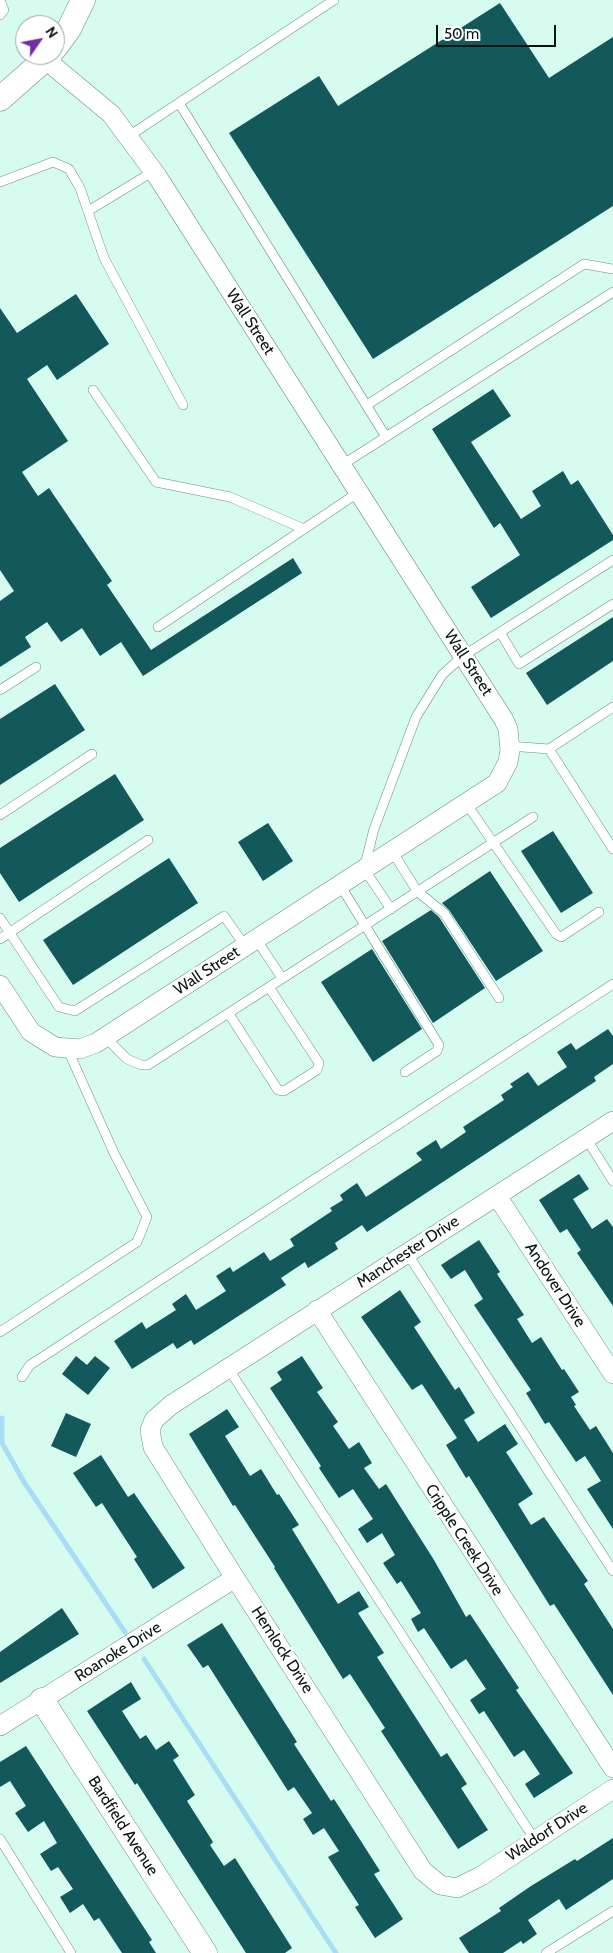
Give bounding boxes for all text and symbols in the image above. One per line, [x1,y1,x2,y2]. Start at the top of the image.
north arrow [15,15,65,65]
scale bar [438,15,558,47]
text: N [41,23,62,41]
text: 50 m [444,25,479,43]
street label: Wall Street [222,286,278,358]
street label: Wall Street [440,627,496,699]
street label: Wall Street [171,943,243,999]
street label: Manchester Drive [353,1212,463,1292]
street label: Andover Drive [521,1239,589,1331]
street label: Cripple Creek Drive [421,1481,507,1599]
street label: Hemlock Drive [247,1603,317,1697]
street label: Roanoke Drive [71,1618,165,1686]
street label: Bardfield Avenue [84,1773,162,1879]
street label: Waldorf Drive [503,1799,591,1865]

